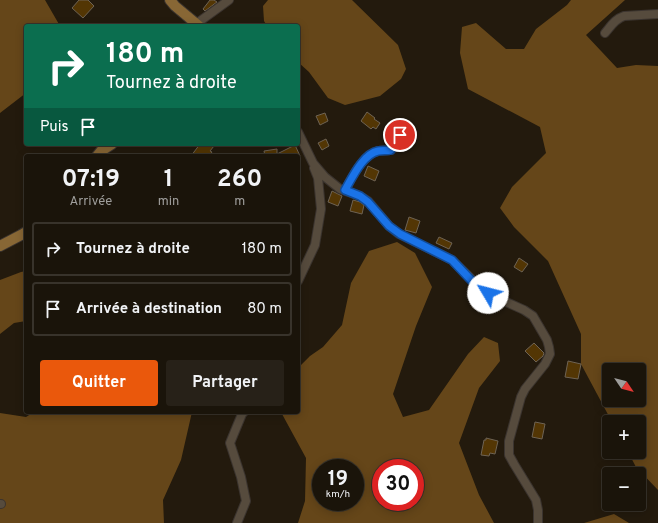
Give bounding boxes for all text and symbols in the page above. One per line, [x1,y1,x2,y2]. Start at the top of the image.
text: 180 m [106,37,184,73]
icon: right [40,40,92,92]
text: Tournez à droite [106,72,237,95]
icon: arrive [77,116,99,138]
text: Puis [40,118,69,137]
pin [383,118,417,152]
icon: arrive [389,124,411,146]
text: 07:19 [62,165,120,195]
text: 1 [164,165,173,195]
text: 260 [217,165,262,195]
text: Arrivée [70,194,112,210]
text: min [158,194,179,210]
text: m [234,194,245,210]
icon: right [42,238,64,260]
text: Tournez à droite [76,240,190,259]
text: 180 m [242,240,282,259]
position arrow [467,272,509,314]
icon: arrive [42,298,64,320]
text: Arrivée à destination [76,300,222,319]
text: 80 m [247,300,282,319]
button: Quitter [40,360,158,406]
button: Partager [166,360,284,406]
north arrow [602,363,646,407]
map controls [602,363,646,511]
button: + [602,415,646,459]
speed limit sign: 30 [372,459,424,511]
text: 19 [328,467,348,493]
button: − [602,467,646,511]
text: km/h [326,488,350,501]

